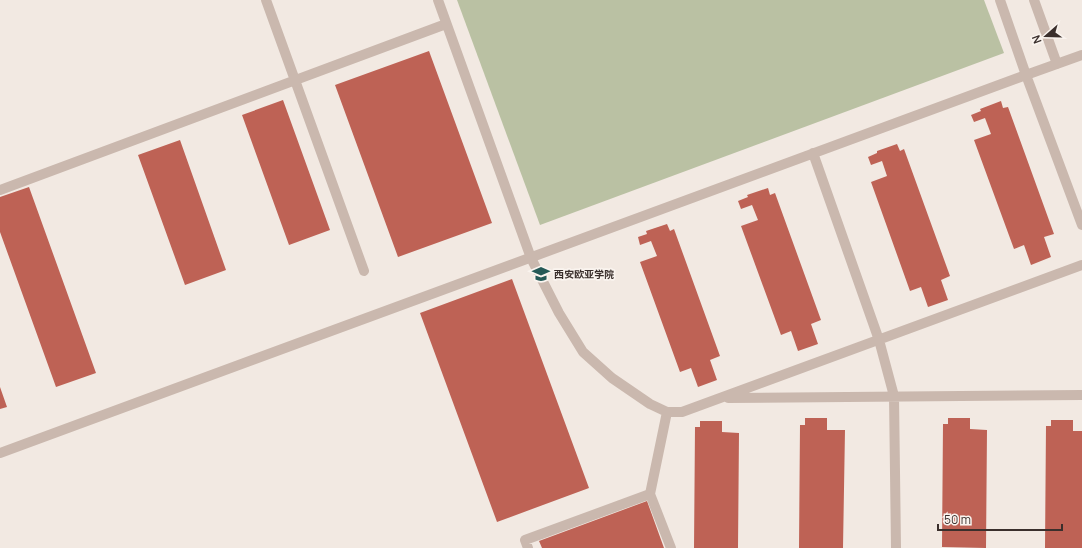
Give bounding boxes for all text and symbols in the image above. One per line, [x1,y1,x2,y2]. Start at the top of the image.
north arrow [1026,16,1066,56]
text: N [1028,33,1045,46]
school or university icon: 西安欧亚学院 [531,264,551,284]
place label: 西安欧亚学院 [554,267,614,281]
scale bar [938,506,1062,532]
text: 50 m [944,511,971,528]

